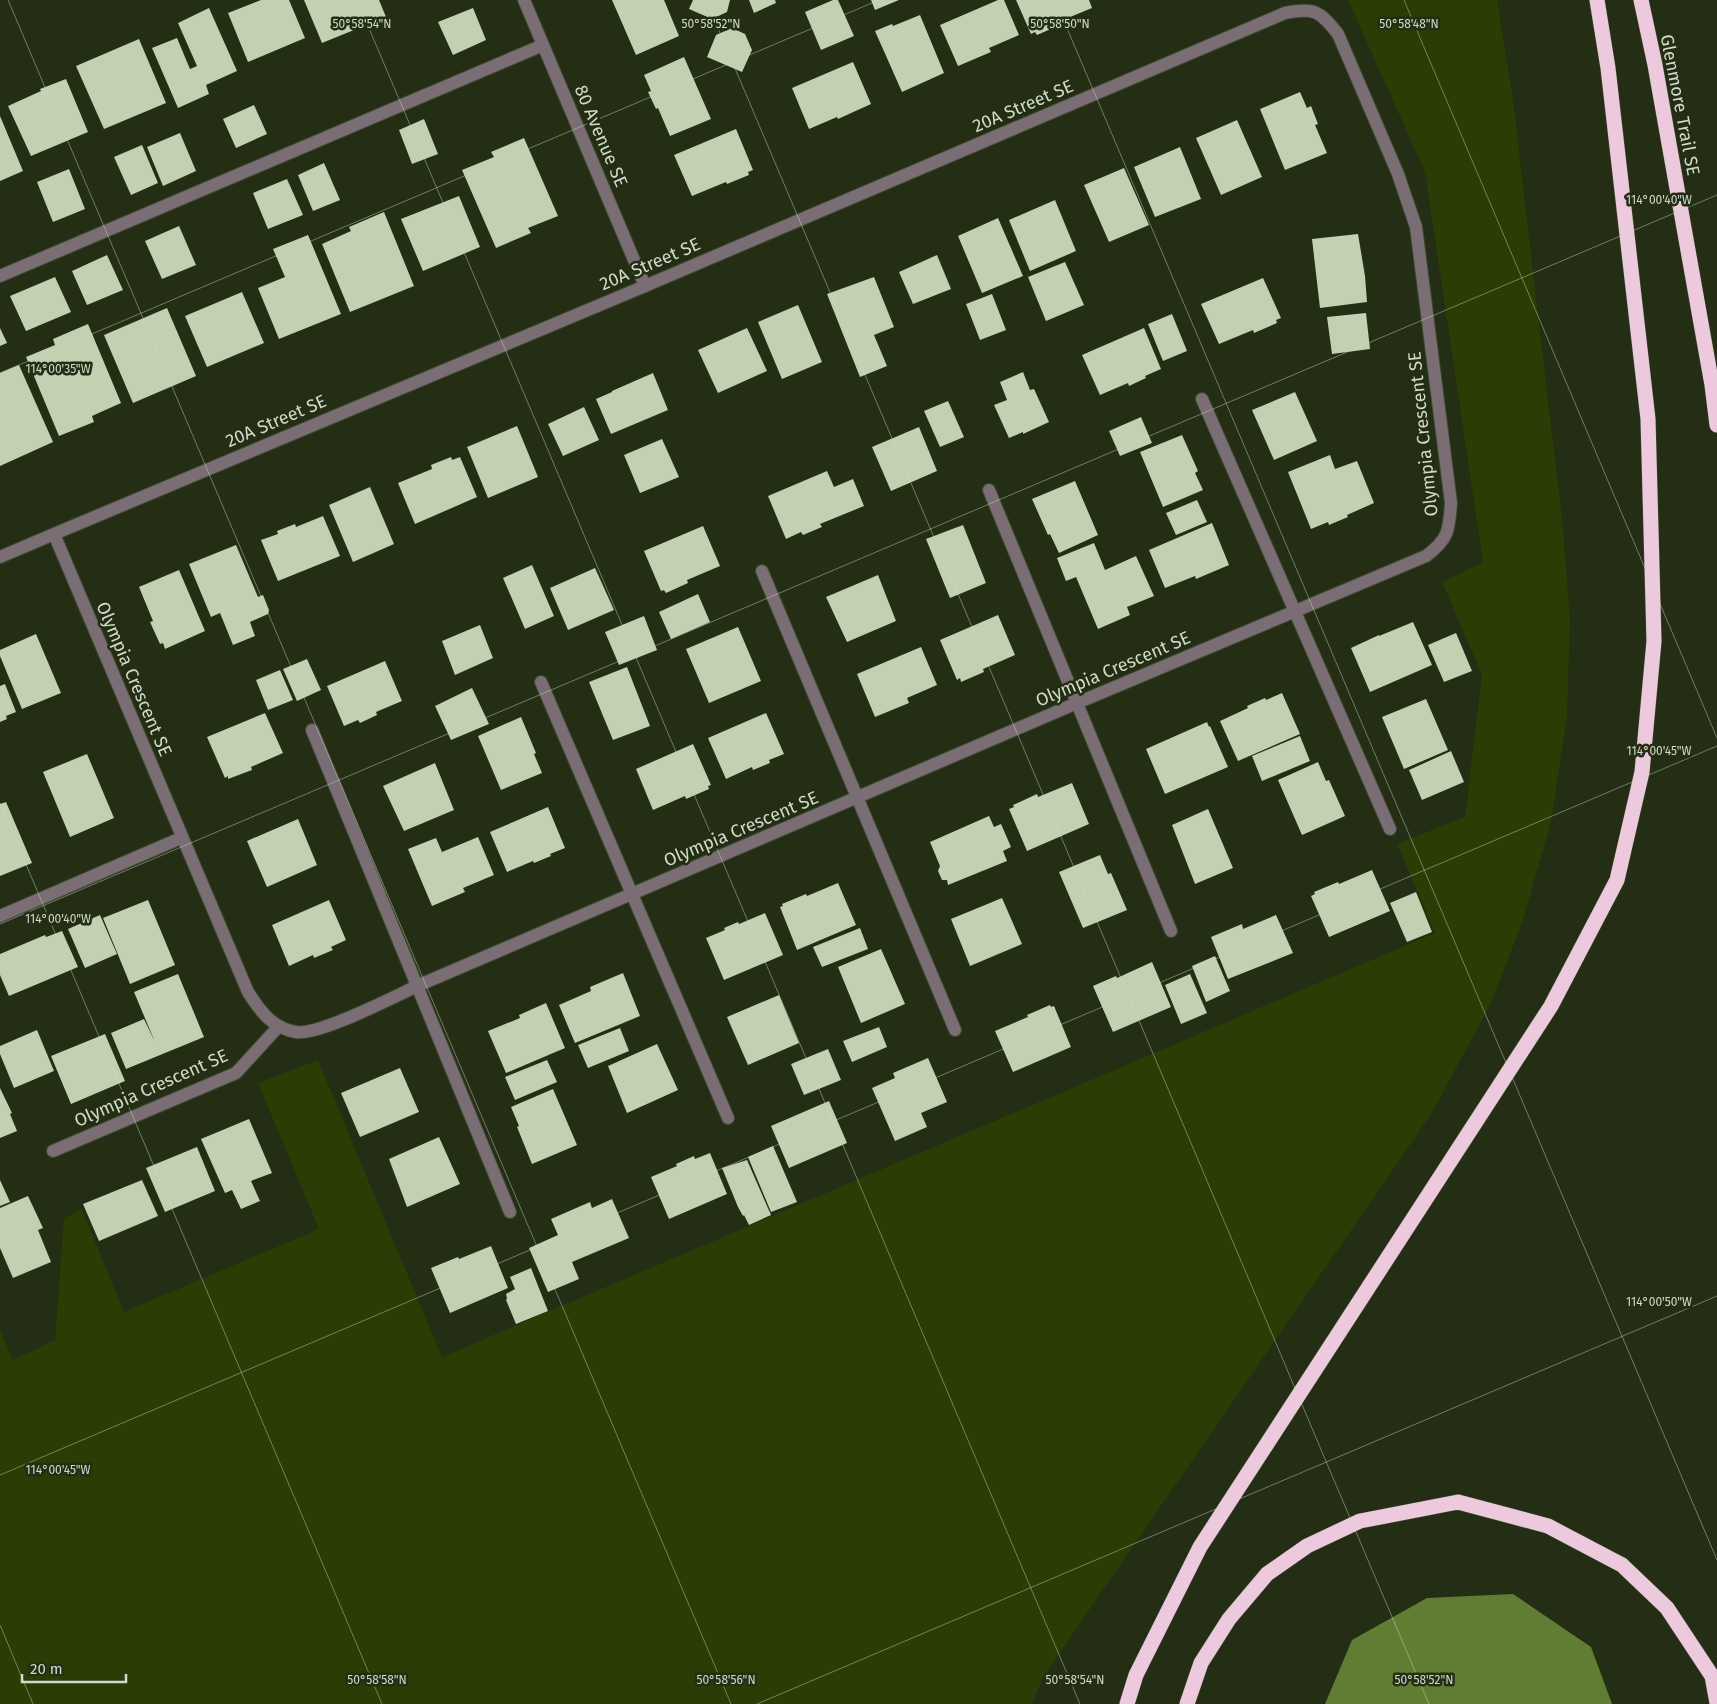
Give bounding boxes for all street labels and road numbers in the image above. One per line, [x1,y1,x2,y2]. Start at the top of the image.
street label: Glenmore Trail SE [1656,33,1704,177]
street label: 20A Street SE [969,75,1077,137]
street label: 80 Avenue SE [570,82,632,190]
street label: 20A Street SE [596,233,704,295]
street label: Olympia Crescent SE [1403,350,1443,518]
street label: 20A Street SE [222,390,330,452]
street label: Olympia Crescent SE [91,598,177,760]
street label: Olympia Crescent SE [1032,626,1194,712]
street label: Olympia Crescent SE [660,786,822,872]
street label: Olympia Crescent SE [71,1044,231,1132]

